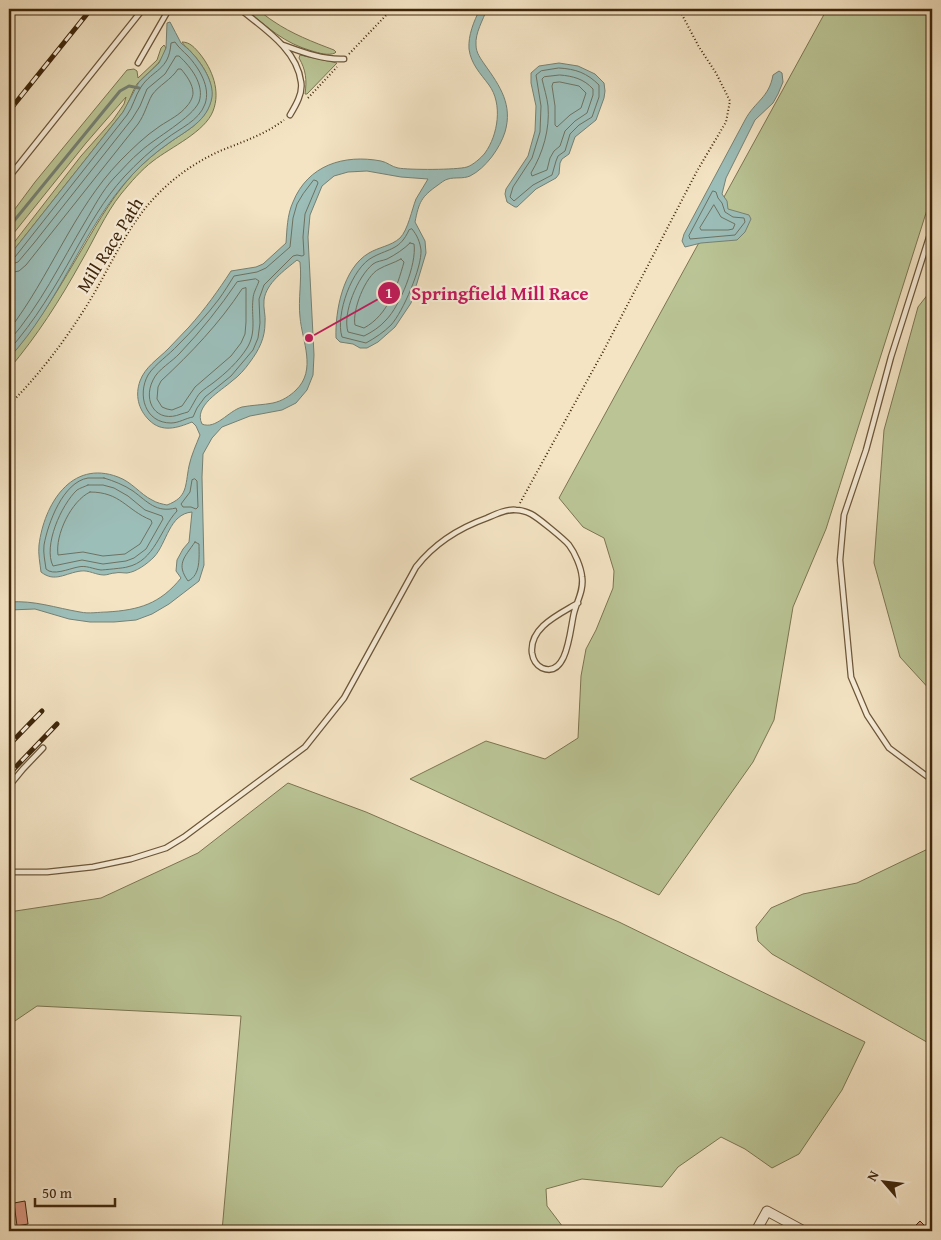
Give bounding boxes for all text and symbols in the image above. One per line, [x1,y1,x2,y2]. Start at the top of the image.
street label: Mill Race Path [70,192,150,298]
callout: Springfield Mill Race [376,276,598,310]
text: Springfield Mill Race [411,279,589,307]
text: 1 [385,282,393,303]
north arrow [858,1158,908,1208]
text: N [861,1167,884,1185]
scale bar [35,1175,115,1207]
text: 50 m [42,1182,73,1203]

